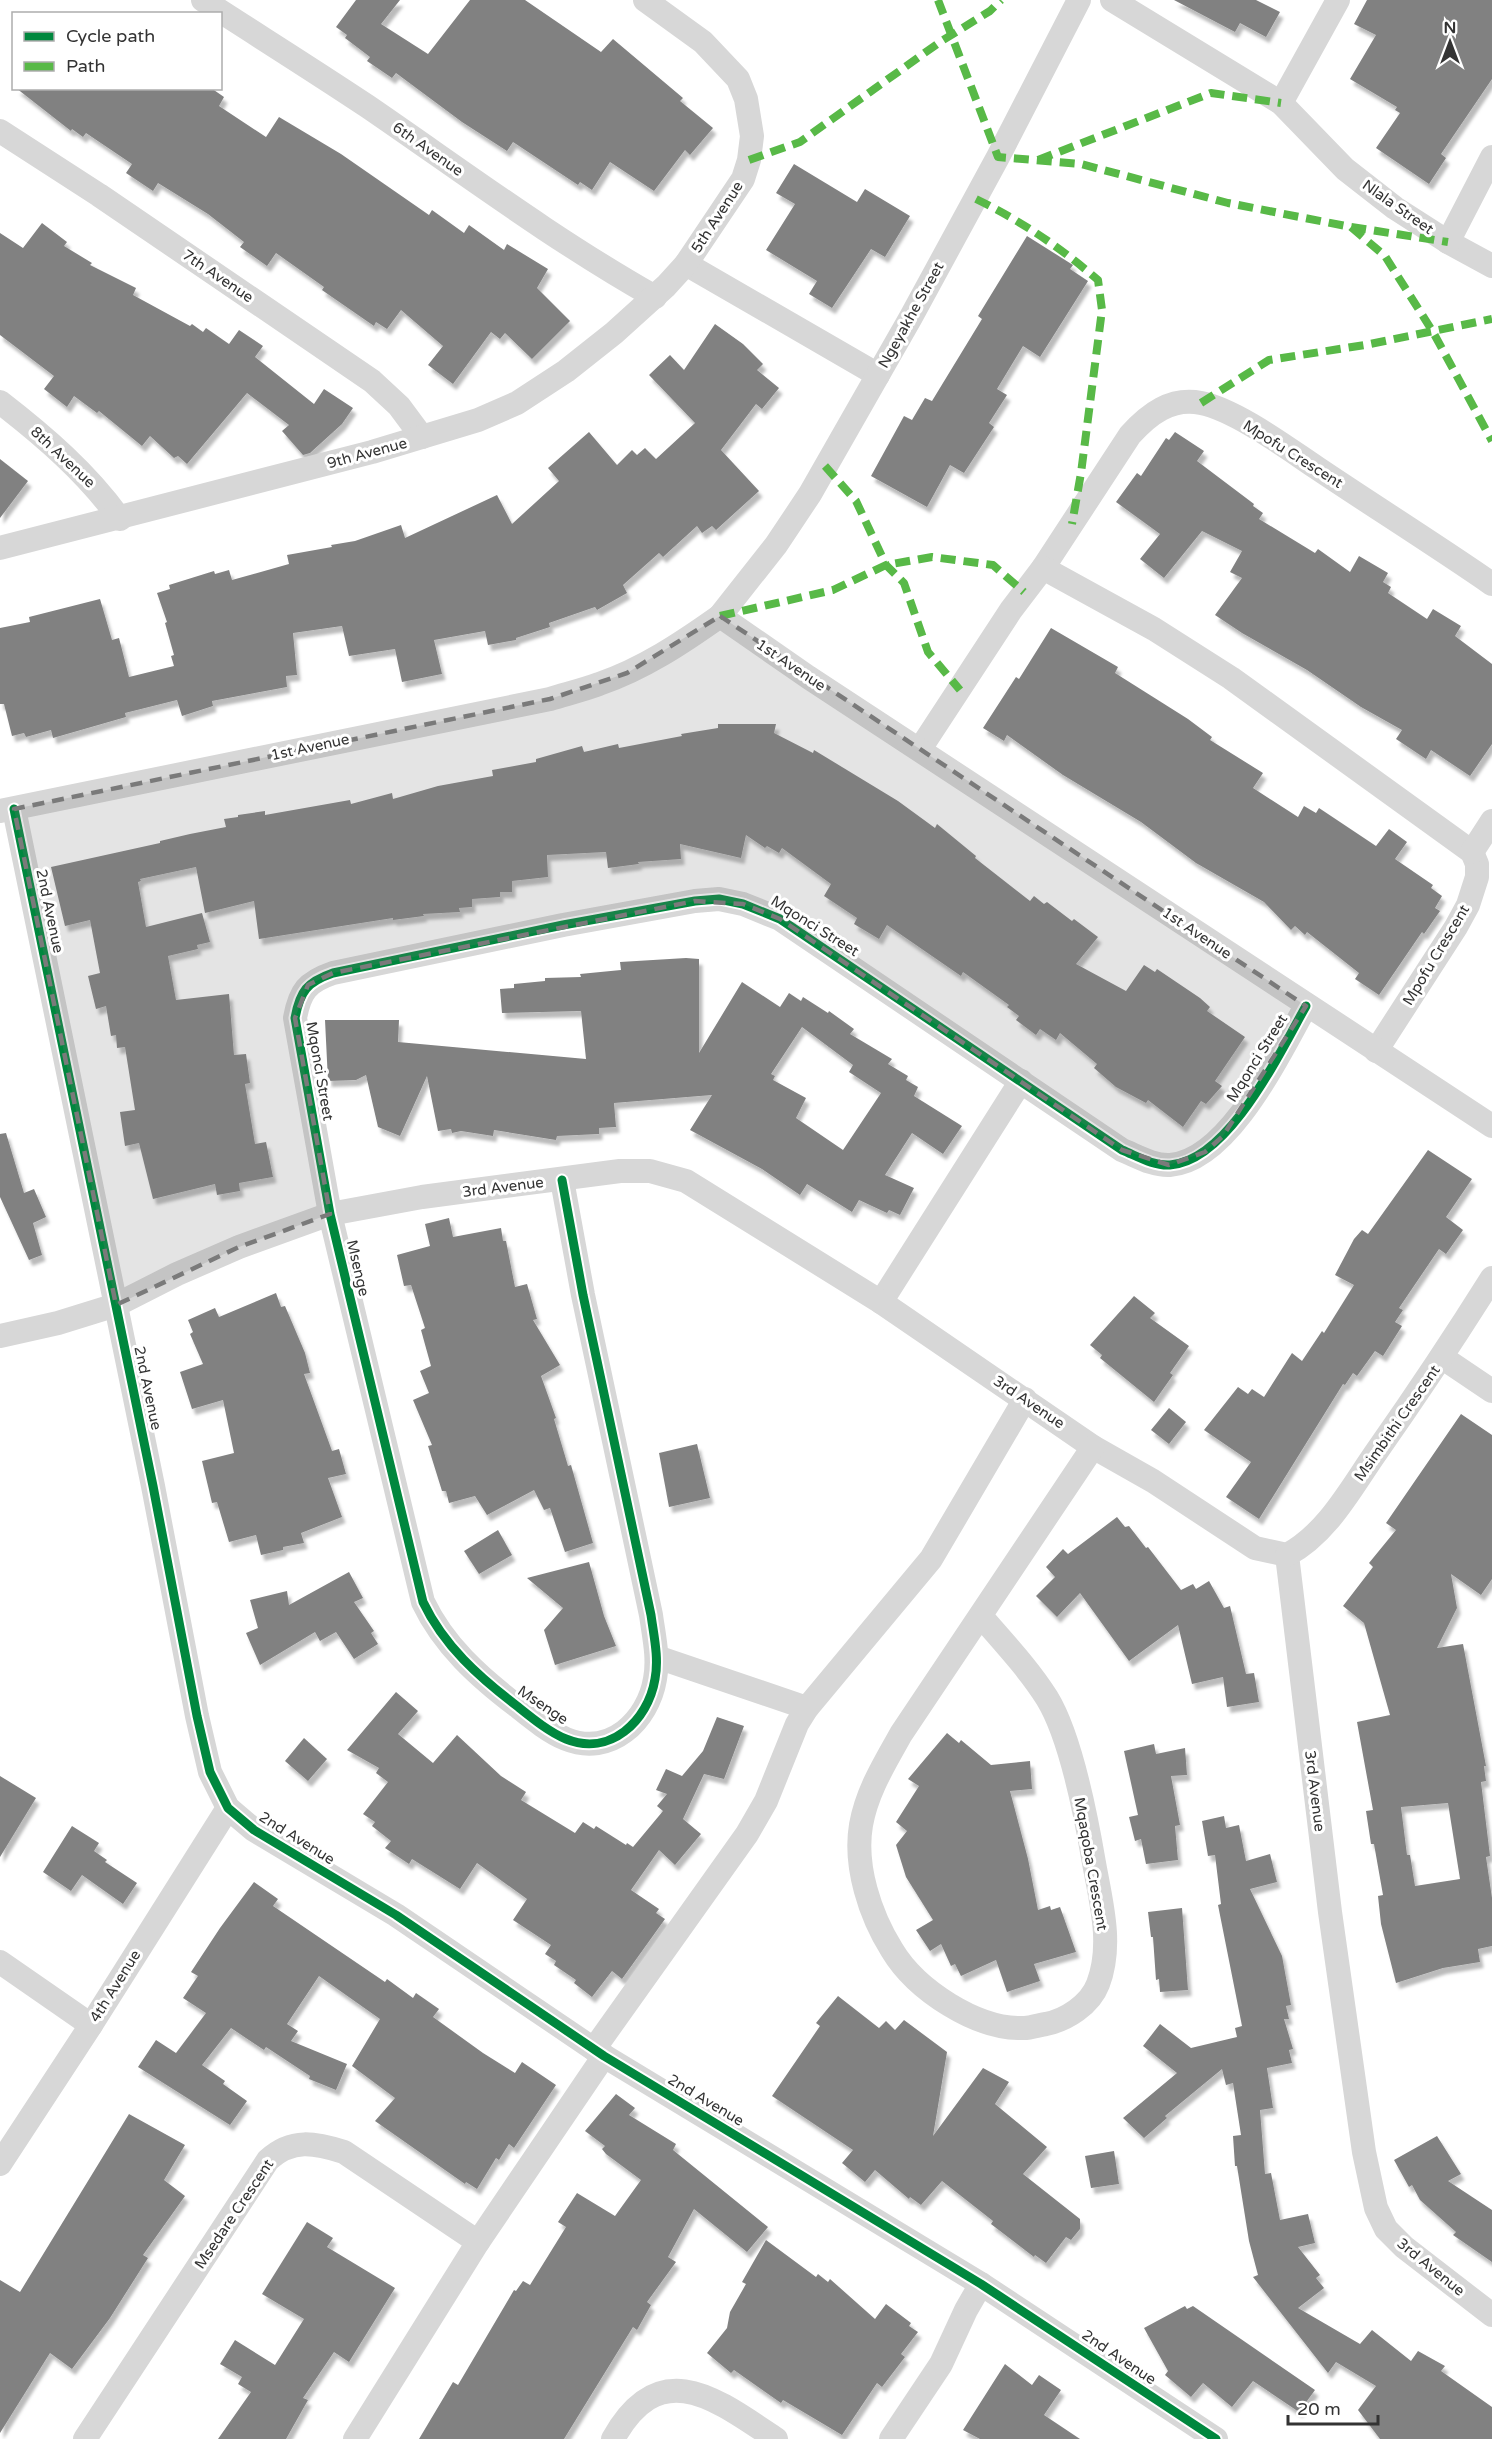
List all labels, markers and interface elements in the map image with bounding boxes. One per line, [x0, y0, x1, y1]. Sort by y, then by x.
legend [12, 12, 222, 90]
north arrow [1420, 12, 1480, 72]
text: N [1444, 18, 1456, 38]
text: Cycle path [66, 25, 155, 47]
text: Path [66, 55, 105, 77]
street label: 6th Avenue [389, 118, 467, 180]
street label: Nlala Street [1359, 176, 1437, 238]
street label: 5th Avenue [687, 178, 747, 256]
street label: 7th Avenue [179, 246, 257, 306]
street label: Ngeyakhe Street [874, 259, 948, 371]
street label: Mpofu Crescent [1240, 416, 1346, 492]
street label: 8th Avenue [27, 422, 99, 492]
street label: 9th Avenue [325, 434, 409, 472]
street label: 1st Avenue [753, 635, 829, 695]
street label: 1st Avenue [269, 730, 351, 764]
street label: 2nd Avenue [32, 867, 68, 955]
street label: Mqonci Street [768, 892, 863, 960]
street label: Mpofu Crescent [1399, 901, 1473, 1009]
street label: 1st Avenue [1159, 903, 1235, 963]
street label: Mqonci Street [1223, 1010, 1291, 1105]
street label: Mqonci Street [302, 1020, 338, 1122]
street label: 3rd Avenue [461, 1173, 545, 1201]
street label: Msenge [343, 1238, 373, 1298]
street label: 2nd Avenue [130, 1344, 166, 1432]
street label: Msimbithi Crescent [1350, 1361, 1444, 1484]
street label: 3rd Avenue [990, 1372, 1068, 1432]
street label: Msenge [514, 1682, 572, 1728]
street label: 3rd Avenue [1301, 1749, 1329, 1833]
street label: Mqaqoba Crescent [1070, 1796, 1112, 1932]
street label: 2nd Avenue [256, 1808, 338, 1868]
street label: 4th Avenue [86, 1947, 144, 2025]
street label: 2nd Avenue [665, 2070, 747, 2130]
street label: Msedare Crescent [191, 2155, 278, 2272]
street label: 3rd Avenue [1393, 2234, 1469, 2300]
street label: 2nd Avenue [1078, 2326, 1160, 2388]
scale bar [1288, 2388, 1378, 2426]
text: 20 m [1297, 2398, 1341, 2420]

